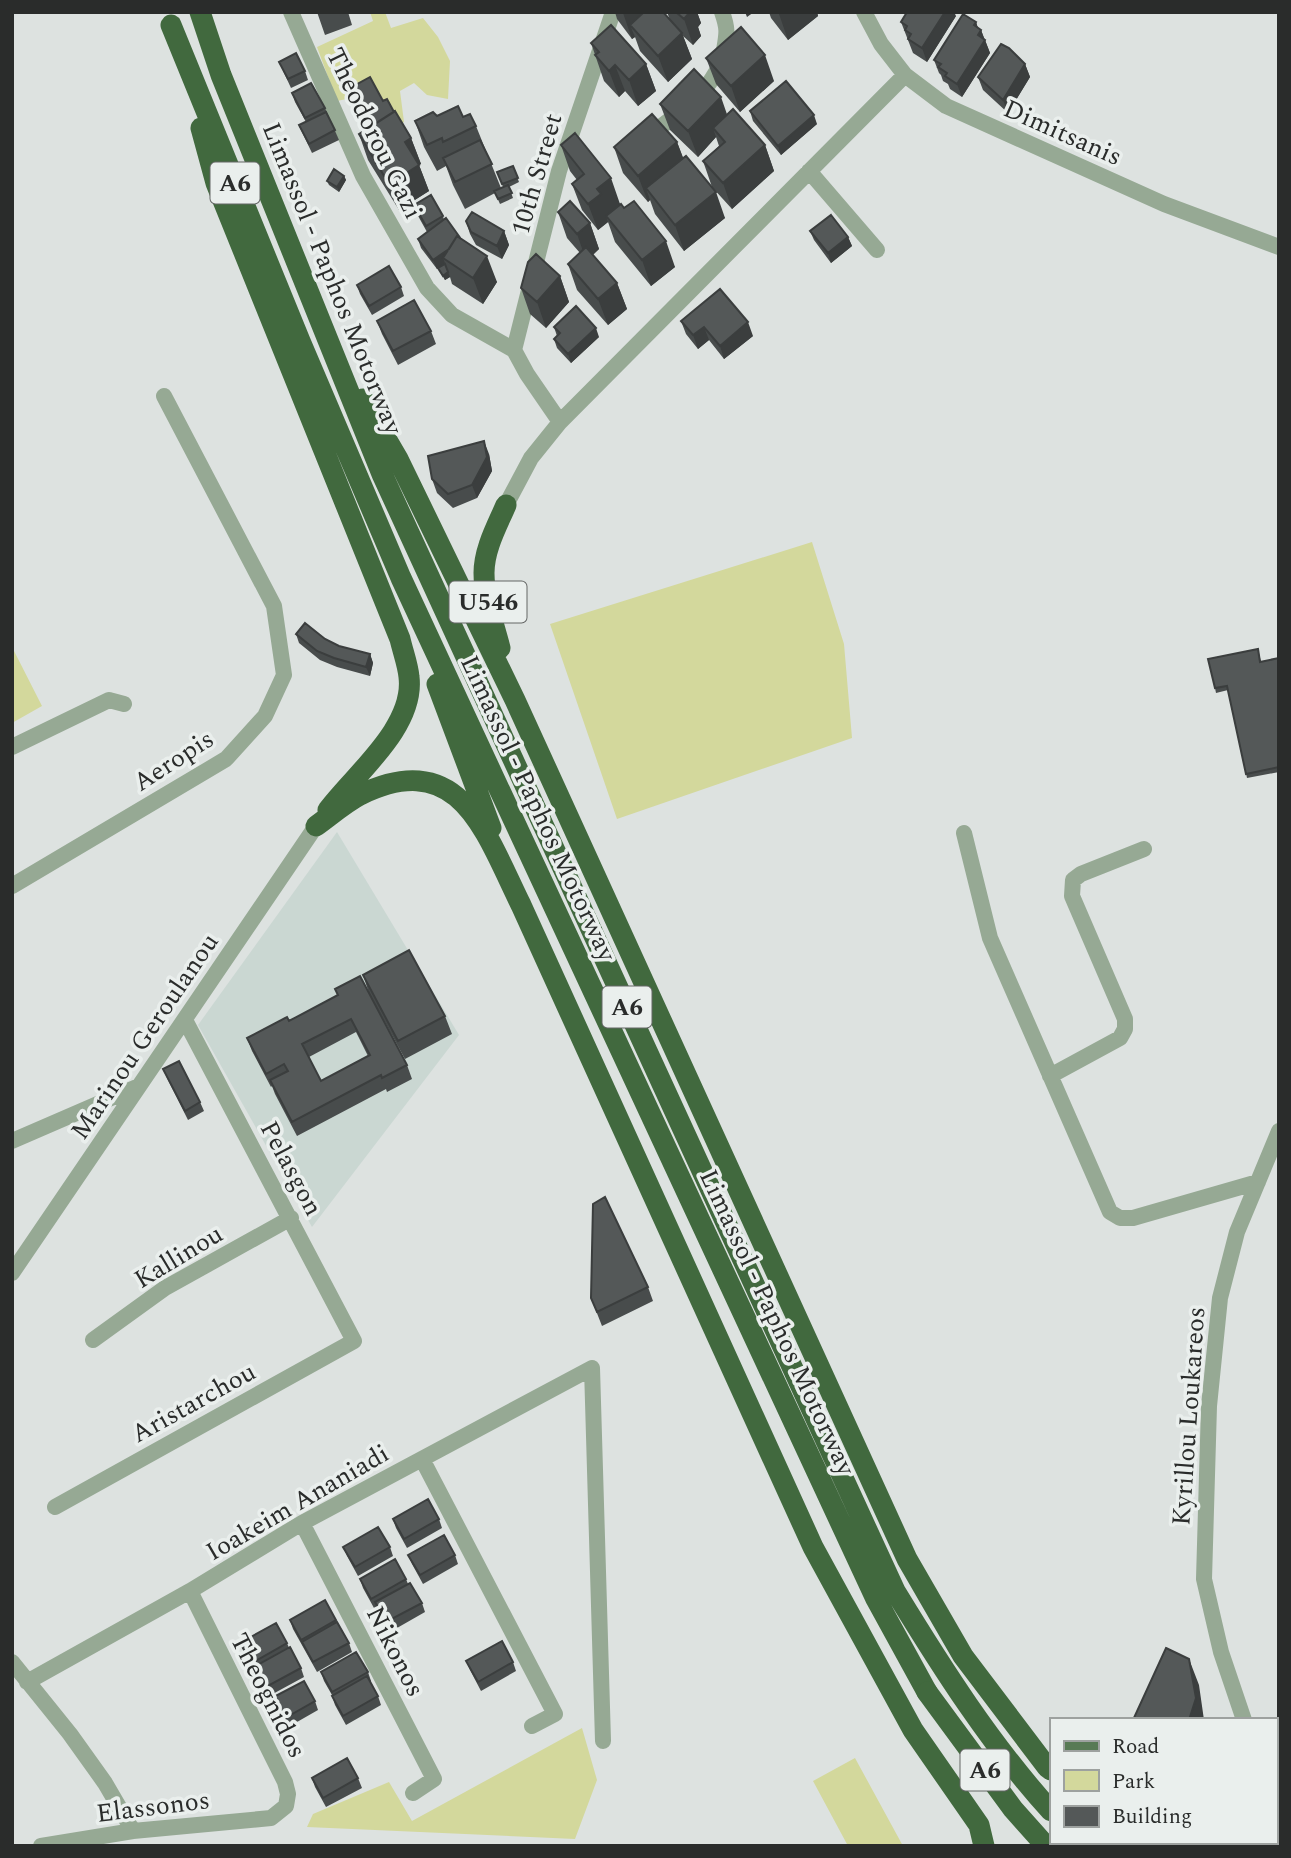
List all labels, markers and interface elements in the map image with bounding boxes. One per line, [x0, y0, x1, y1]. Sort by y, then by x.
street label: Theodorou Gazi [315, 41, 433, 226]
street label: Dimitsanis [997, 89, 1128, 177]
street label: 10th Street [501, 109, 573, 240]
street label: Limassol - Paphos Motorway [251, 116, 414, 442]
road number: A6 [210, 162, 260, 204]
road number: U546 [449, 582, 526, 622]
street label: Limassol - Paphos Motorway [449, 649, 627, 969]
street label: Aeropis [125, 720, 222, 802]
street label: Marinou Geroulanou [61, 925, 229, 1148]
road number: A6 [602, 987, 652, 1028]
street label: Pelasgon [249, 1114, 333, 1223]
street label: Limassol - Paphos Motorway [688, 1163, 866, 1483]
street label: Kallinou [126, 1214, 231, 1299]
street label: Kyrillou Loukareos [1161, 1305, 1217, 1527]
street label: Aristarchou [124, 1352, 263, 1454]
street label: Ioakeim Ananiadi [198, 1434, 397, 1572]
street label: Nikonos [355, 1599, 435, 1704]
street label: Theognidos [219, 1626, 317, 1765]
legend [1050, 1718, 1277, 1844]
text: Road [1112, 1731, 1159, 1763]
road number: A6 [960, 1750, 1010, 1790]
text: Park [1112, 1766, 1156, 1798]
street label: Elassonos [94, 1780, 212, 1834]
text: Building [1112, 1801, 1192, 1833]

